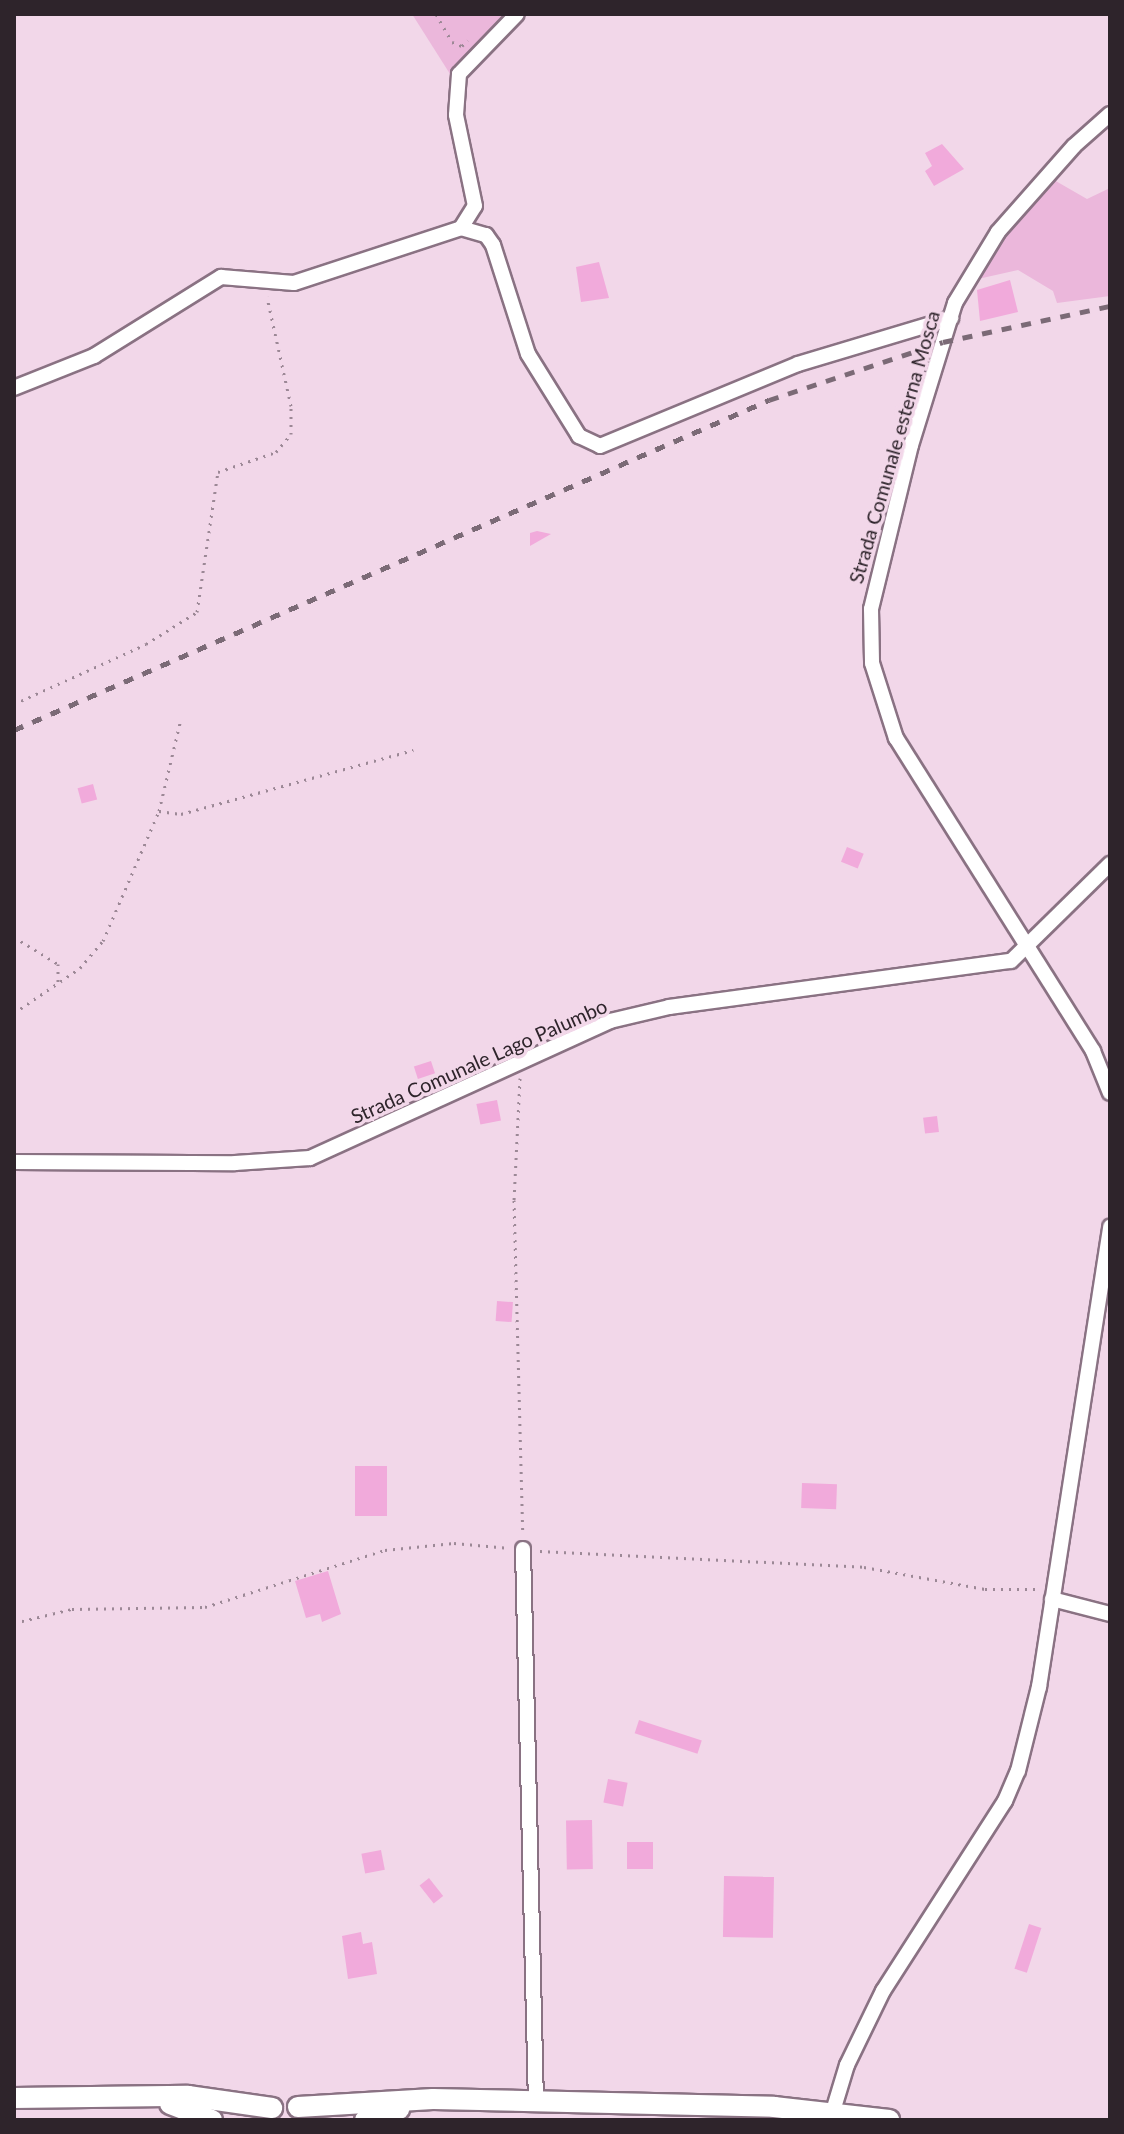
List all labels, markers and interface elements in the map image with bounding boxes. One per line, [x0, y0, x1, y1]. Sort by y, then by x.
street label: Strada Comunale esterna Mosca [844, 308, 944, 586]
street label: Strada Comunale Lago Palumbo [347, 994, 611, 1128]

